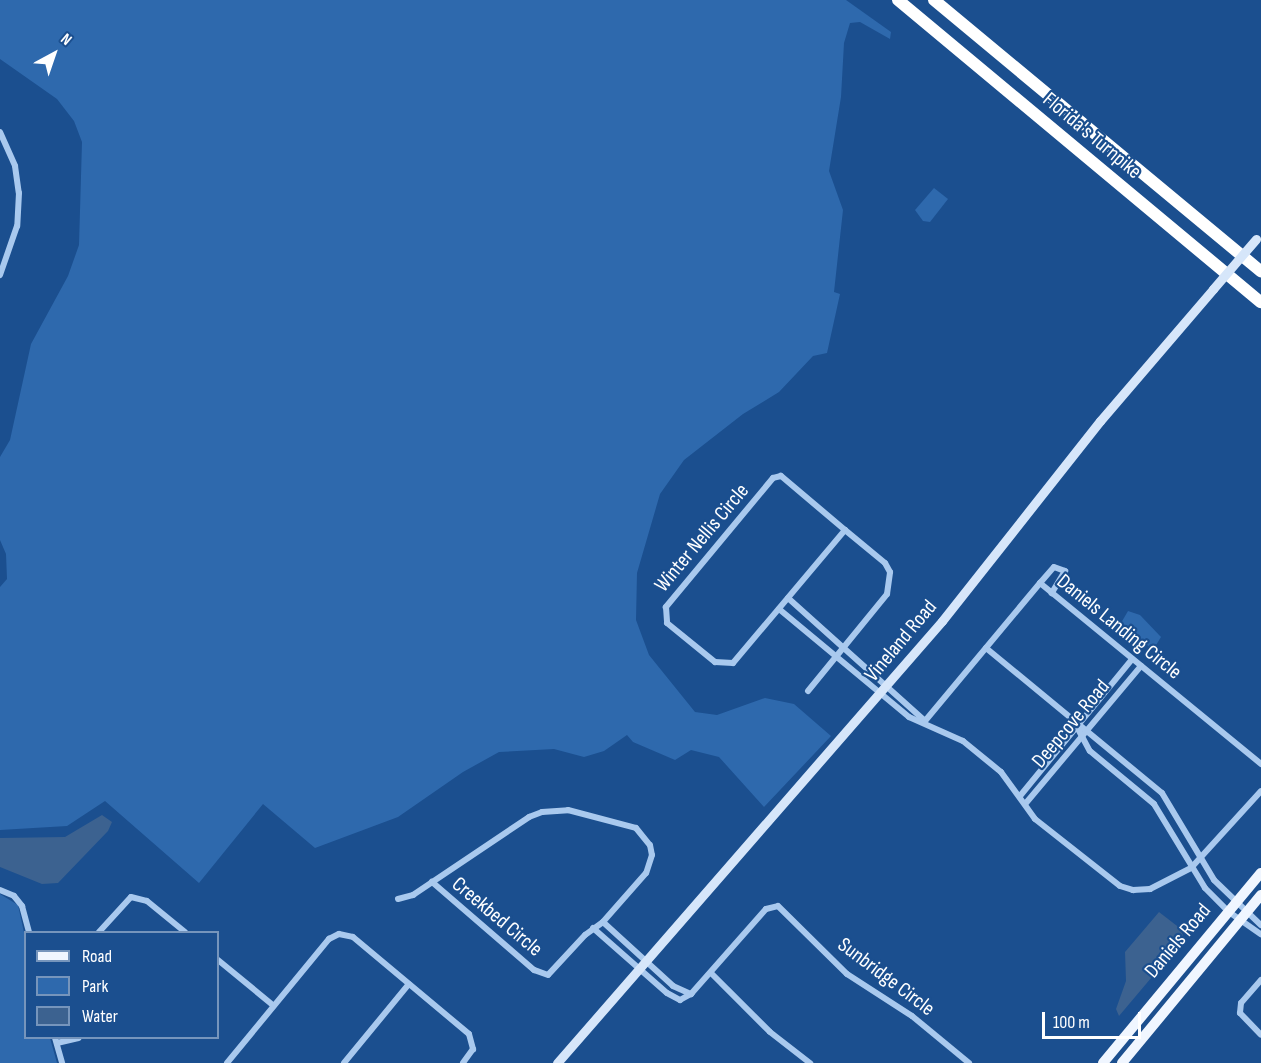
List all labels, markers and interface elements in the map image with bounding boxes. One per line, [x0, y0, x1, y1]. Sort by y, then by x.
north arrow [24, 24, 84, 84]
text: N [57, 30, 75, 50]
street label: Florida's Turnpike [1038, 87, 1146, 185]
street label: Winter Nellis Circle [649, 479, 755, 597]
street label: Daniels Landing Circle [1052, 569, 1186, 685]
street label: Vineland Road [860, 595, 942, 687]
street label: Deepcove Road [1027, 675, 1115, 773]
street label: Creekbed Circle [447, 872, 547, 962]
street label: Daniels Road [1140, 899, 1216, 983]
legend [24, 931, 219, 1039]
street label: Sunbridge Circle [833, 932, 939, 1022]
text: Road [82, 946, 112, 967]
text: Park [82, 976, 108, 997]
scale bar [1045, 1000, 1144, 1038]
text: Water [82, 1006, 118, 1027]
text: 100 m [1053, 1012, 1090, 1033]

